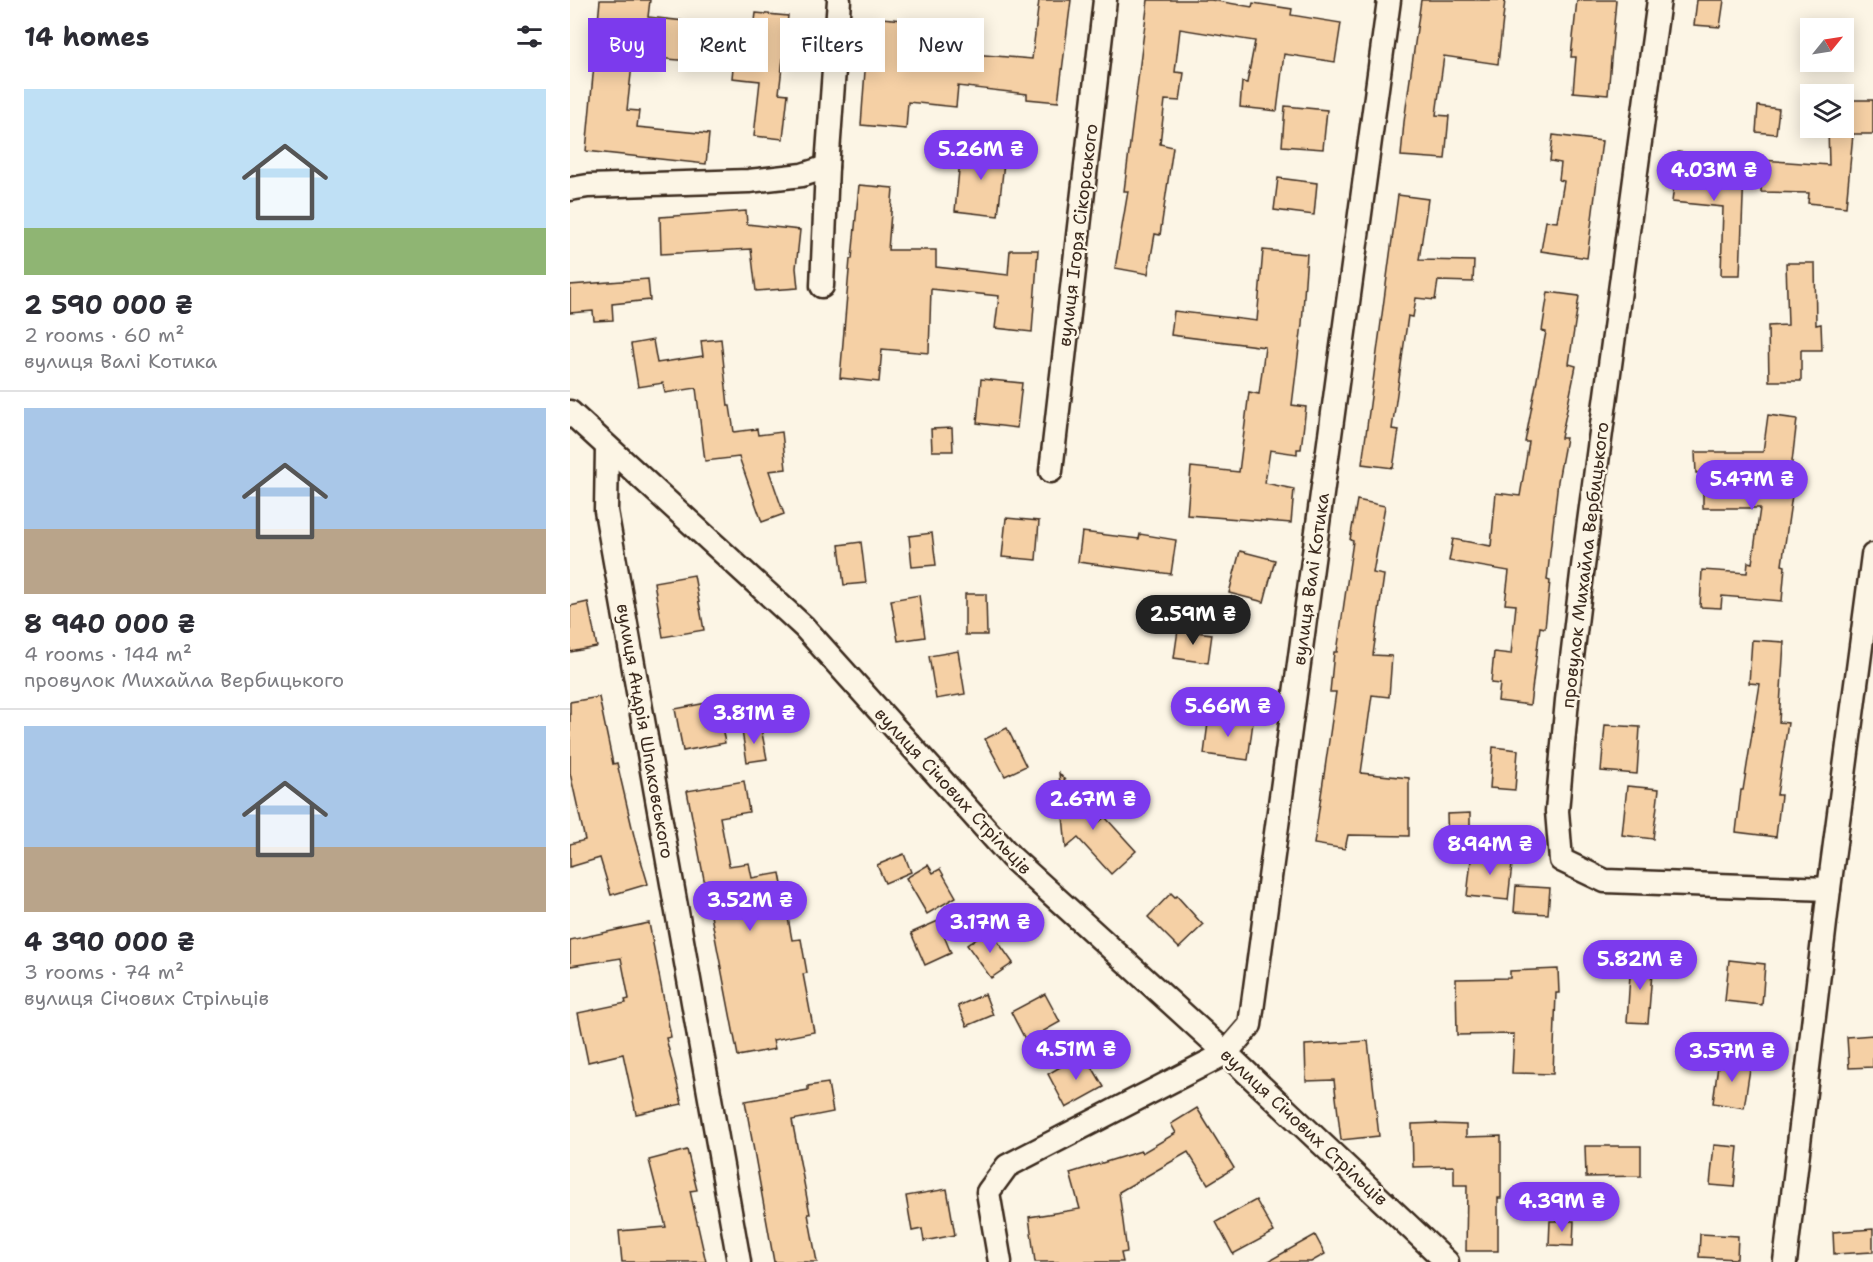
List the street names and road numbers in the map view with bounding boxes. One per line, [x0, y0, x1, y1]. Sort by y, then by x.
street label: вулиця Ігоря Сікорського [1052, 122, 1104, 348]
street label: провулок Михайла Вербицького [1556, 421, 1614, 709]
street label: вулиця Валі Котика [1287, 491, 1335, 667]
street label: вулиця Андрія Шпаковського [611, 602, 679, 860]
street label: вулиця Січових Стрільців [869, 702, 1037, 880]
street label: вулиця Січових Стрільців [1215, 1043, 1393, 1211]

